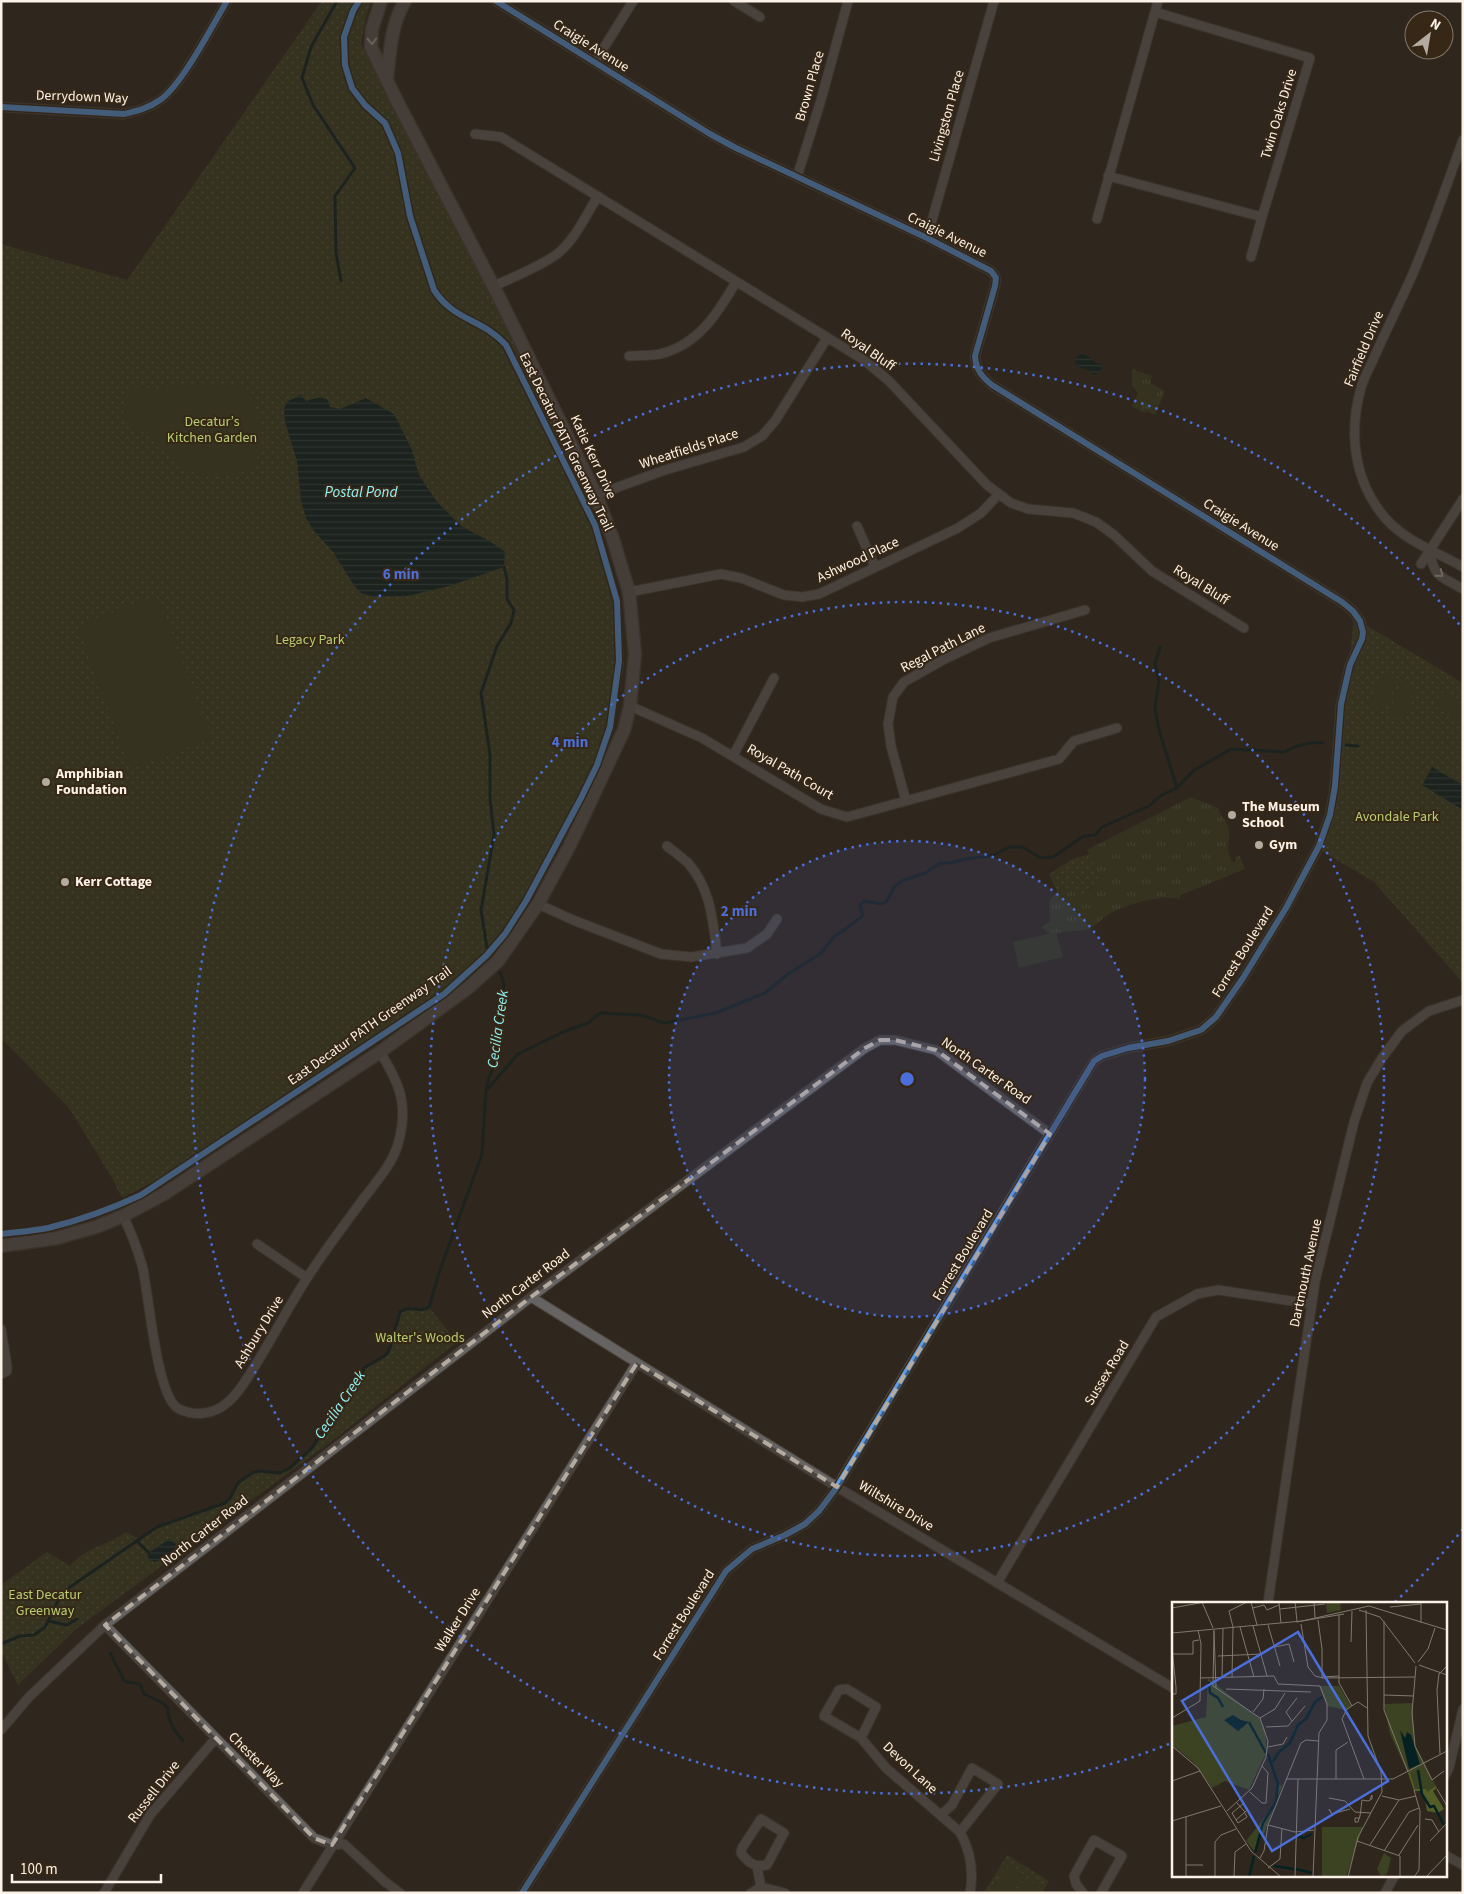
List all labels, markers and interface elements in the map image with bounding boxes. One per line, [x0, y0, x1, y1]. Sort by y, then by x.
north arrow [1404, 10, 1454, 60]
text: N [1426, 14, 1444, 36]
street label: Craigie Avenue [549, 15, 633, 77]
one-way arrow [367, 37, 378, 45]
street label: Brown Place [790, 48, 830, 124]
street label: Twin Oaks Drive [1256, 66, 1302, 162]
street label: Livingston Place [924, 68, 970, 164]
street label: Derrydown Way [36, 85, 129, 109]
street label: Craigie Avenue [904, 207, 990, 263]
street label: Fairfield Drive [1339, 308, 1389, 390]
street label: Royal Bluff [837, 324, 900, 377]
street label: East Decatur PATH Greenway Trail [514, 349, 618, 535]
park label: Decatur’s Kitchen Garden [167, 412, 257, 448]
street label: Katie Kerr Drive [565, 412, 621, 502]
street label: Wheatfields Place [637, 424, 741, 474]
water label: Postal Pond [325, 482, 398, 503]
street label: Craigie Avenue [1199, 494, 1283, 556]
street label: Ashwood Place [814, 532, 902, 588]
street label: Royal Bluff [1169, 560, 1234, 611]
text: 6 min [383, 564, 419, 585]
one-way arrow [1434, 568, 1443, 577]
street label: Regal Path Lane [897, 618, 989, 678]
park label: Legacy Park [275, 630, 345, 650]
text: 4 min [552, 732, 588, 753]
street label: Royal Path Court [743, 739, 837, 805]
place label: Amphibian Foundation [55, 764, 127, 800]
marker: Amphibian Foundation [40, 776, 52, 788]
place label: The Museum School [1242, 797, 1320, 833]
park label: Avondale Park [1355, 807, 1439, 827]
marker: The Museum School [1226, 809, 1238, 821]
place label: Gym [1269, 835, 1297, 855]
marker: Gym [1253, 839, 1265, 851]
place label: Kerr Cottage [75, 872, 152, 892]
marker: Kerr Cottage [59, 876, 71, 888]
text: 2 min [721, 901, 757, 922]
street label: Forrest Boulevard [1207, 903, 1279, 1001]
street label: East Decatur PATH Greenway Trail [284, 961, 457, 1091]
water label: Cecilia Creek [482, 988, 514, 1069]
street label: North Carter Road [937, 1032, 1035, 1110]
centre of rings [898, 1070, 916, 1088]
street label: Forrest Boulevard [928, 1205, 998, 1305]
street label: Dartmouth Avenue [1285, 1217, 1327, 1329]
street label: North Carter Road [478, 1244, 574, 1324]
street label: Ashbury Drive [229, 1292, 289, 1372]
park label: Walter's Woods [375, 1328, 465, 1348]
street label: Sussex Road [1080, 1337, 1134, 1409]
water label: Cecilia Creek [309, 1366, 371, 1443]
street label: Wiltshire Drive [855, 1476, 937, 1536]
street label: North Carter Road [157, 1491, 253, 1571]
street label: Forrest Boulevard [648, 1566, 720, 1664]
street label: Walker Drive [430, 1584, 486, 1656]
park label: East Decatur Greenway [8, 1585, 82, 1621]
inset map [1172, 1602, 1446, 1876]
street label: Chester Way [224, 1728, 289, 1793]
street label: Devon Lane [878, 1737, 942, 1799]
street label: Russell Drive [123, 1756, 185, 1828]
scale bar [12, 1852, 161, 1884]
text: 100 m [20, 1859, 58, 1880]

